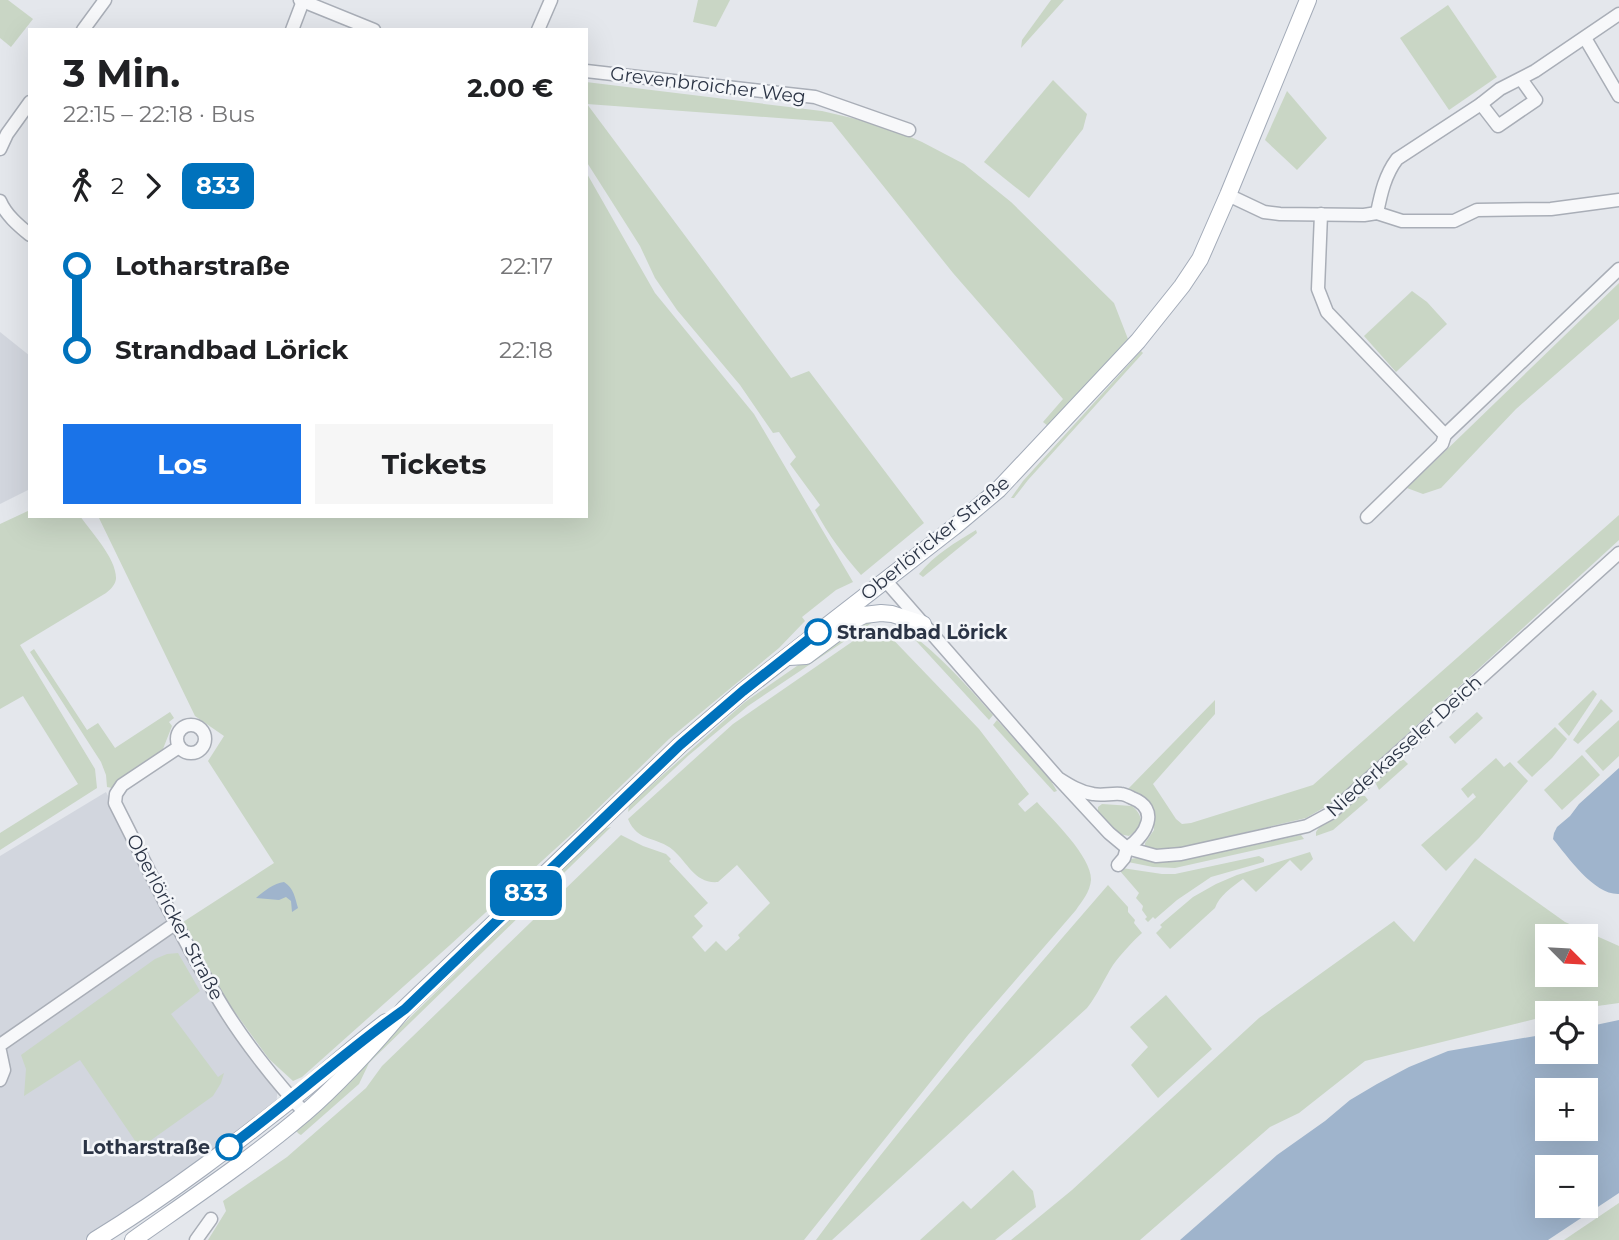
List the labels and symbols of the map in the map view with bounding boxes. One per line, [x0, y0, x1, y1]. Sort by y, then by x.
street label: Grevenbroicher Weg [609, 62, 807, 108]
street label: Oberlöricker Straße [856, 471, 1014, 605]
marker: Strandbad Lörick [805, 619, 831, 645]
place label: Strandbad Lörick [837, 621, 1008, 644]
street label: Niederkasseler Deich [1322, 670, 1486, 822]
street label: Oberlöricker Straße [122, 830, 228, 1004]
line badge: 833 [486, 870, 566, 916]
north arrow [1535, 924, 1598, 987]
marker: Lotharstraße [216, 1134, 242, 1160]
place label: Lotharstraße [82, 1136, 210, 1159]

